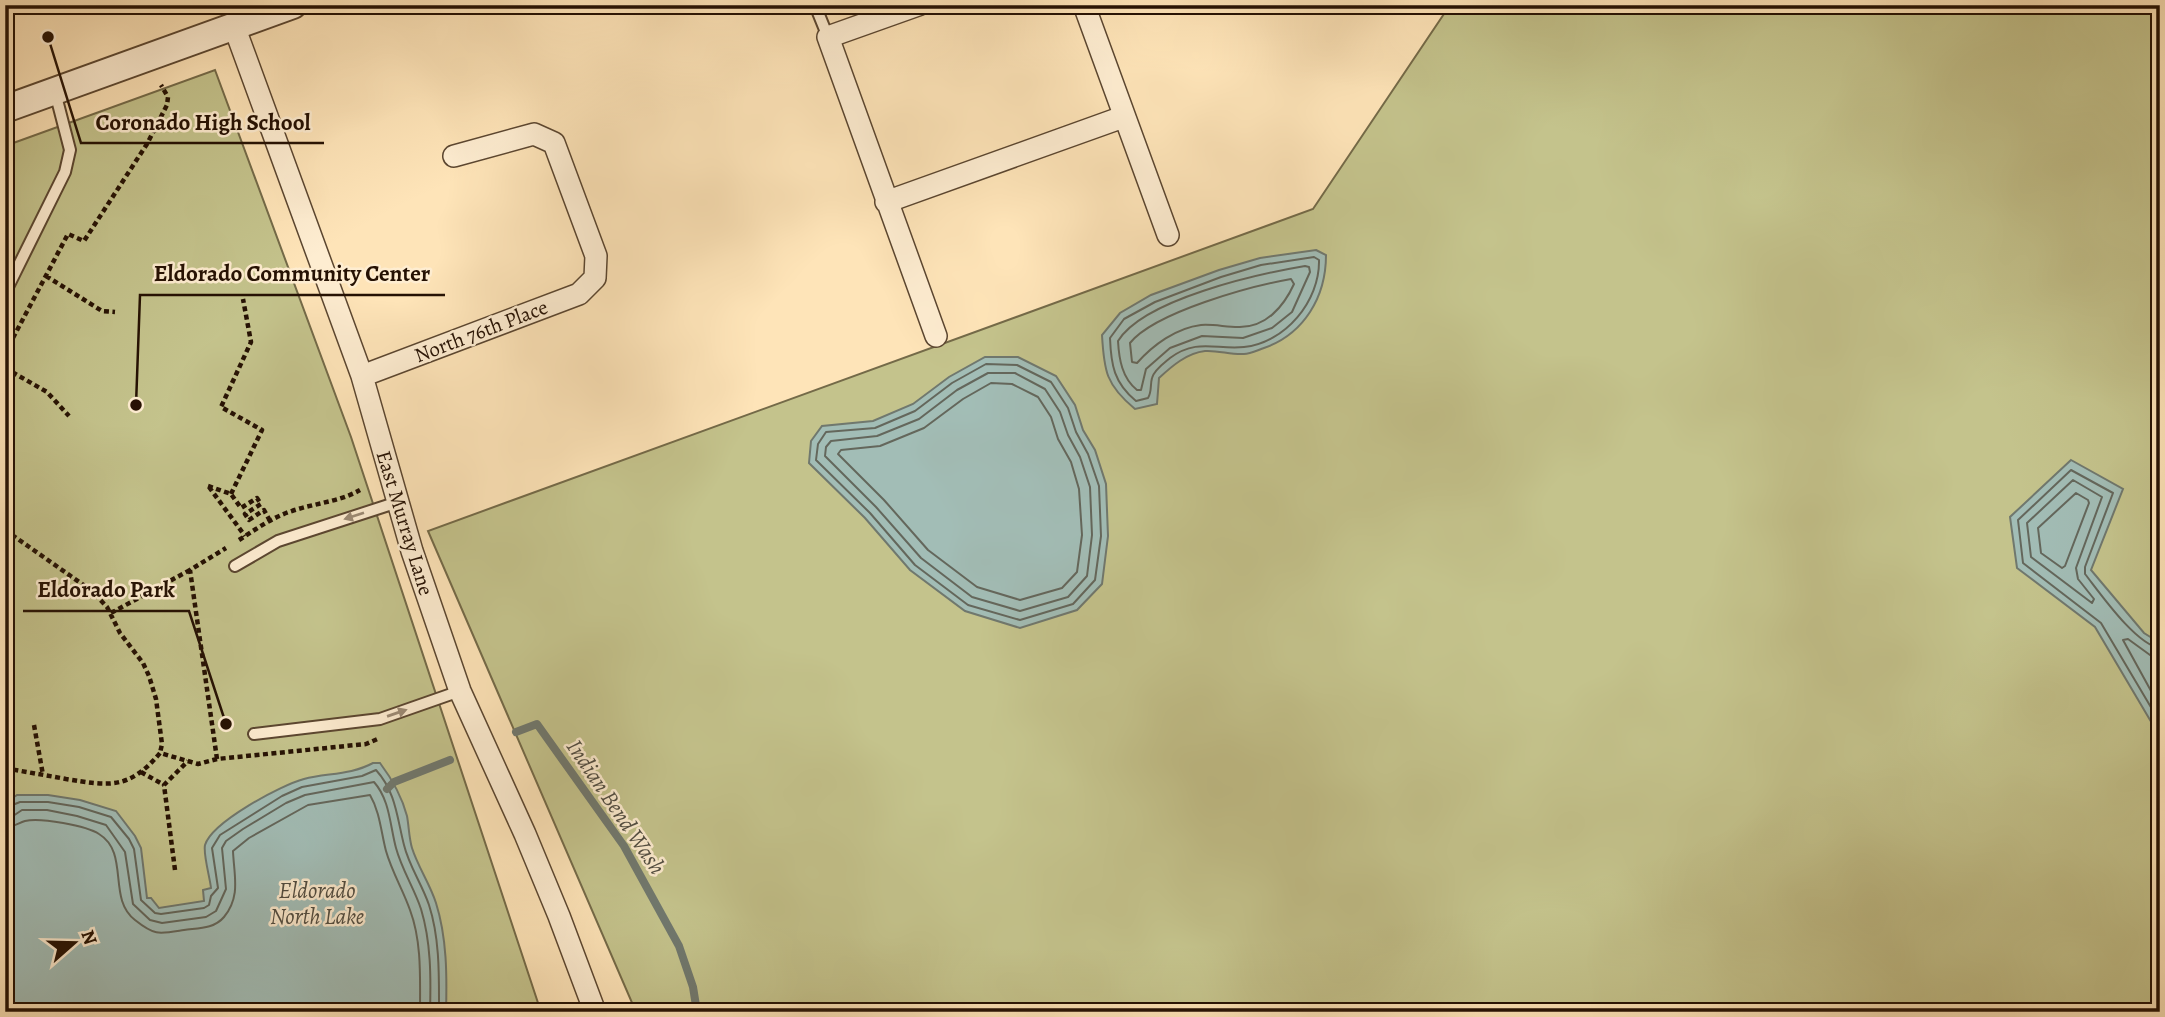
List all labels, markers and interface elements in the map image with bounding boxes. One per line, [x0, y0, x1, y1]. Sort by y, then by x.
callout: Coronado High School [81, 99, 324, 143]
text: Coronado High School [95, 107, 311, 138]
callout: Eldorado Community Center [140, 251, 445, 295]
text: Eldorado Community Center [154, 258, 431, 289]
street label: North 76th Place [410, 293, 552, 369]
street label: East Murray Lane [370, 447, 440, 599]
one-way arrow [343, 512, 364, 522]
callout: Eldorado Park [23, 567, 189, 611]
text: Eldorado Park [37, 574, 175, 605]
one-way arrow [387, 707, 408, 718]
water label: Indian Bend Wash [559, 733, 673, 881]
water label: Eldorado North Lake [270, 875, 364, 932]
north arrow [38, 908, 108, 978]
text: N [74, 927, 104, 949]

